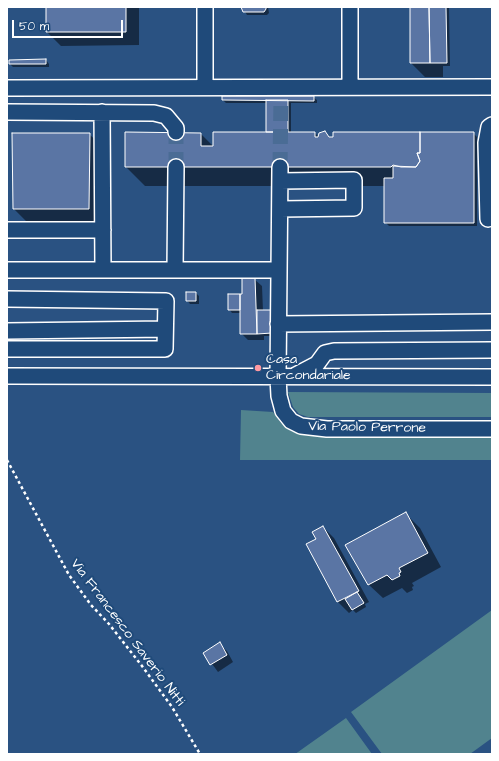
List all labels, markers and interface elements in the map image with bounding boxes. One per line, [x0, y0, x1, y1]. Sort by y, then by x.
scale bar [14, 12, 125, 38]
text: 50 m [19, 18, 49, 35]
place label: Casa Circondariale [266, 352, 351, 384]
marker: Casa Circondariale [253, 363, 263, 373]
street label: Via Paolo Perrone [308, 419, 426, 437]
street label: Via Francesco Saverio Nitti [66, 556, 188, 710]

